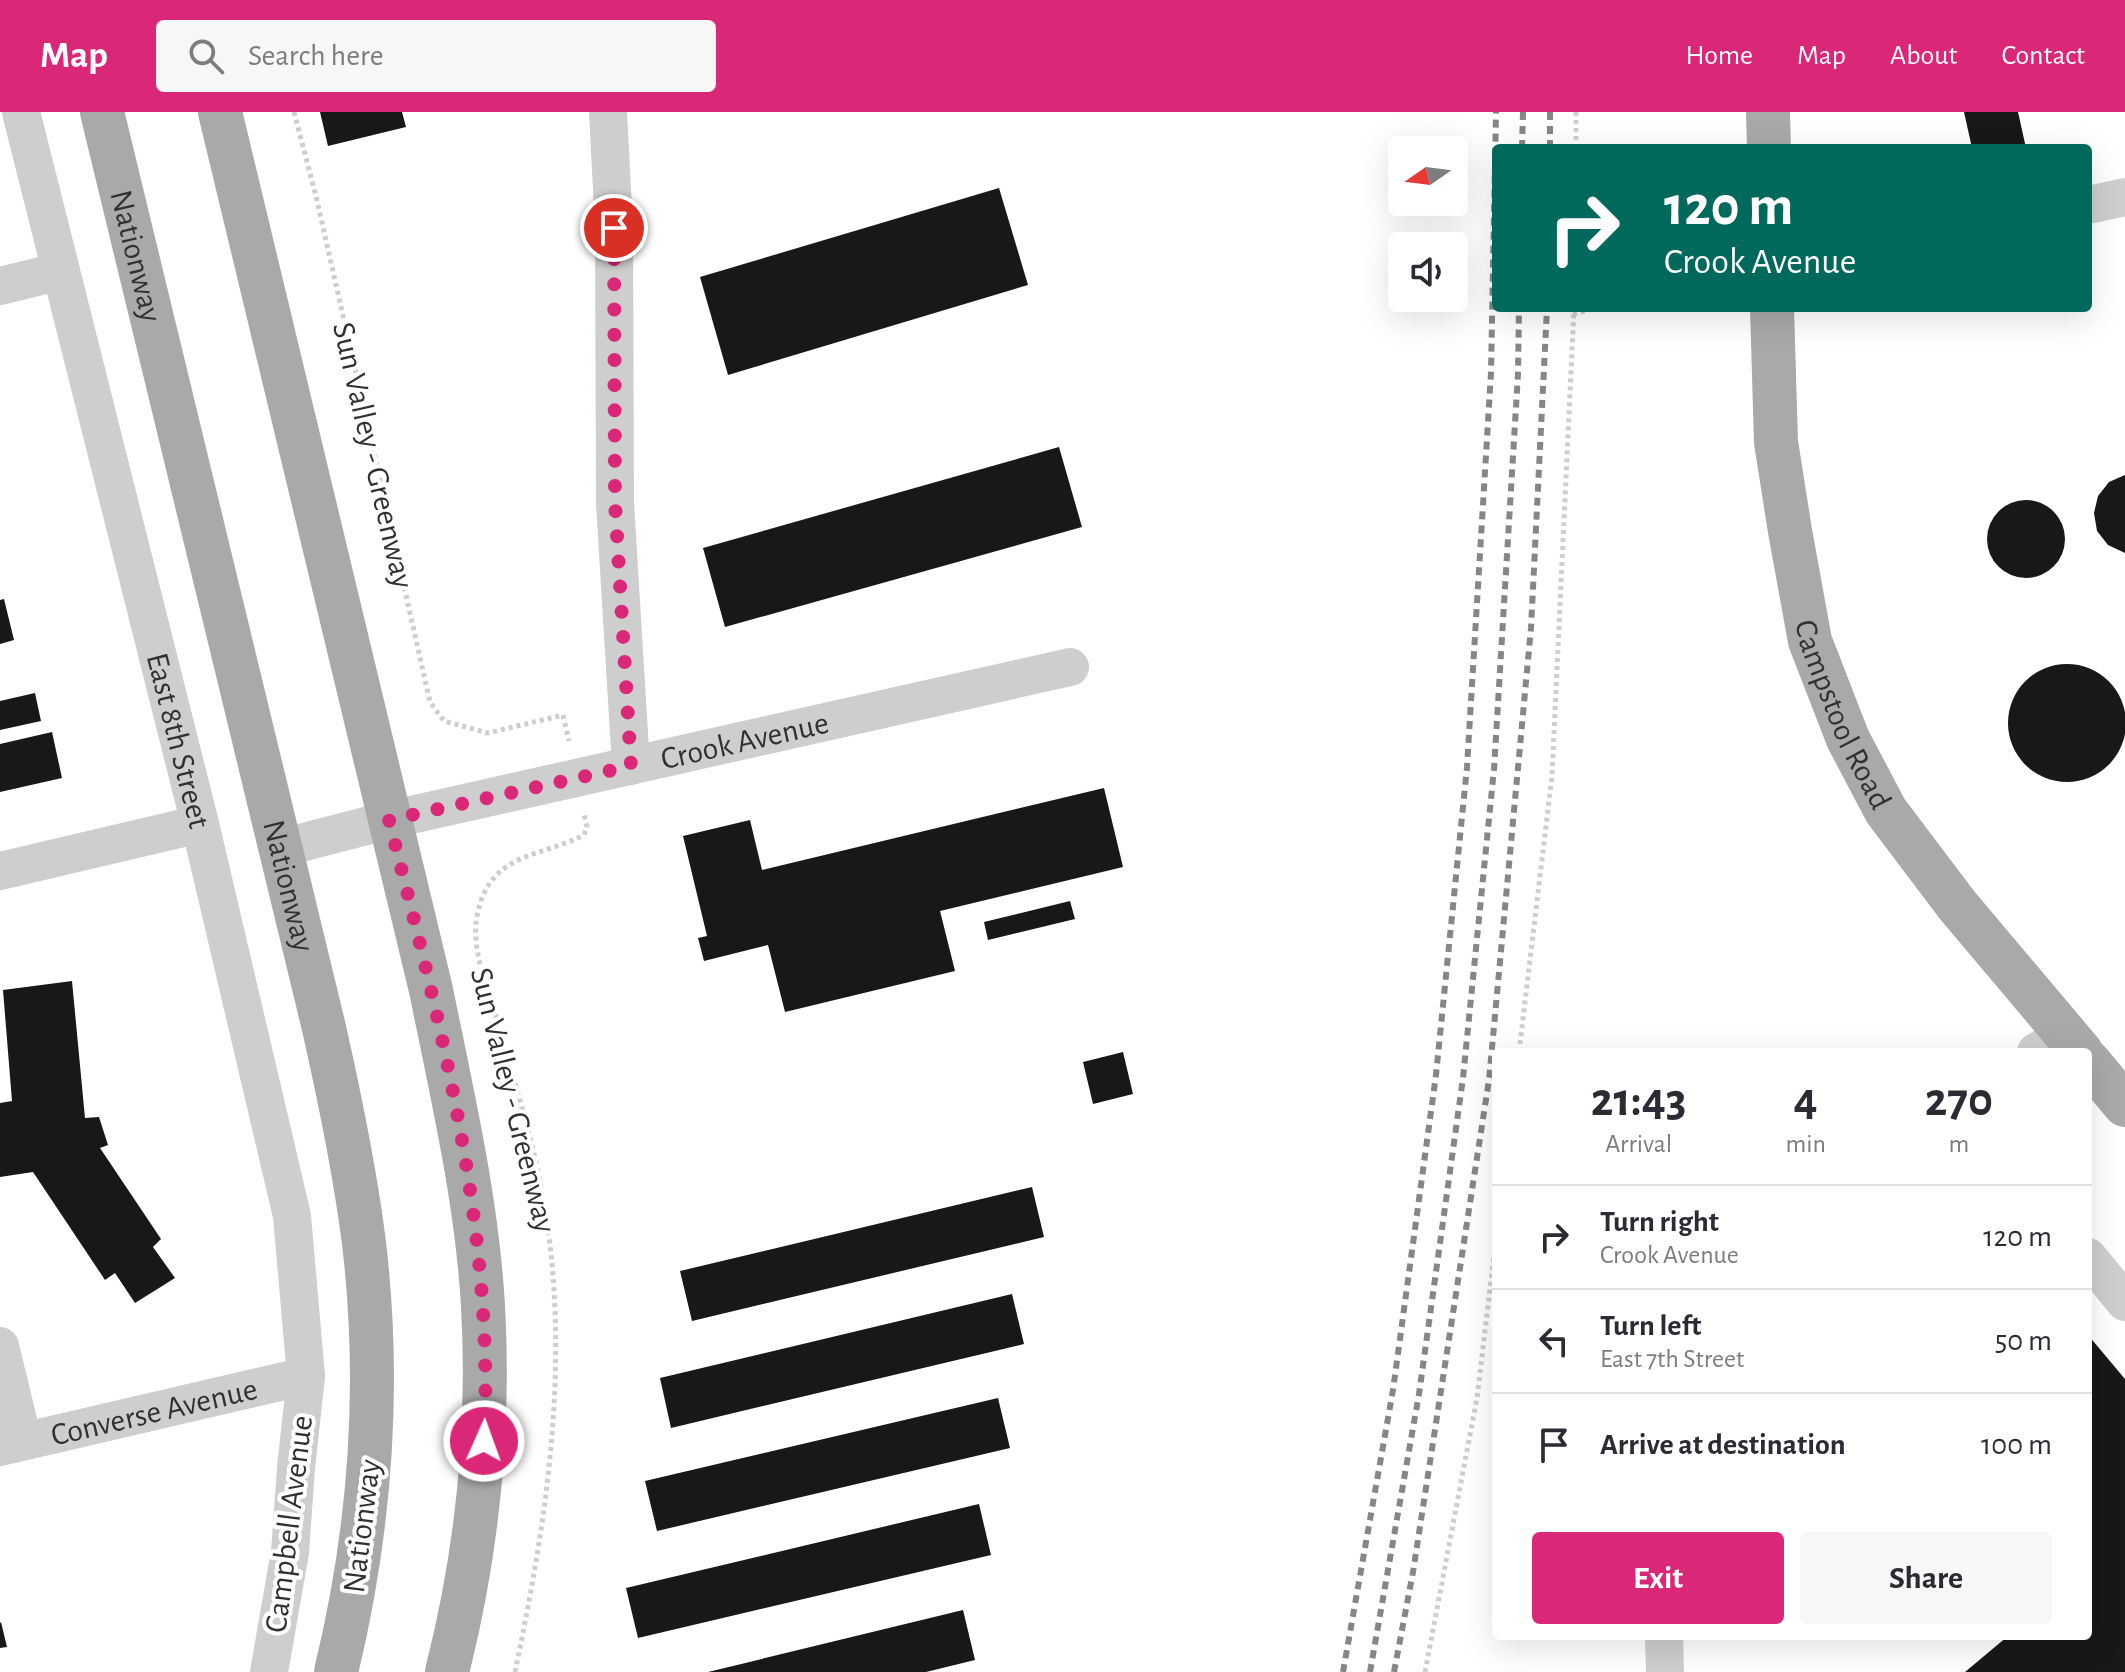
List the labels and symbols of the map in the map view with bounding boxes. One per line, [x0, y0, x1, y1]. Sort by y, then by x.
north arrow [1388, 136, 1468, 216]
street label: Nationway [105, 187, 167, 325]
pin [580, 194, 648, 262]
street label: Sun Valley - Greenway [327, 319, 419, 592]
street label: Campstool Road [1789, 617, 1897, 814]
street label: East 8th Street [141, 650, 215, 832]
street label: Crook Avenue [658, 707, 832, 775]
street label: Nationway [257, 817, 320, 955]
street label: Sun Valley - Greenway [465, 964, 562, 1236]
street label: Converse Avenue [48, 1373, 260, 1452]
position arrow [442, 1399, 526, 1483]
street label: Campbell Avenue [260, 1414, 318, 1635]
street label: Nationway [338, 1457, 386, 1595]

